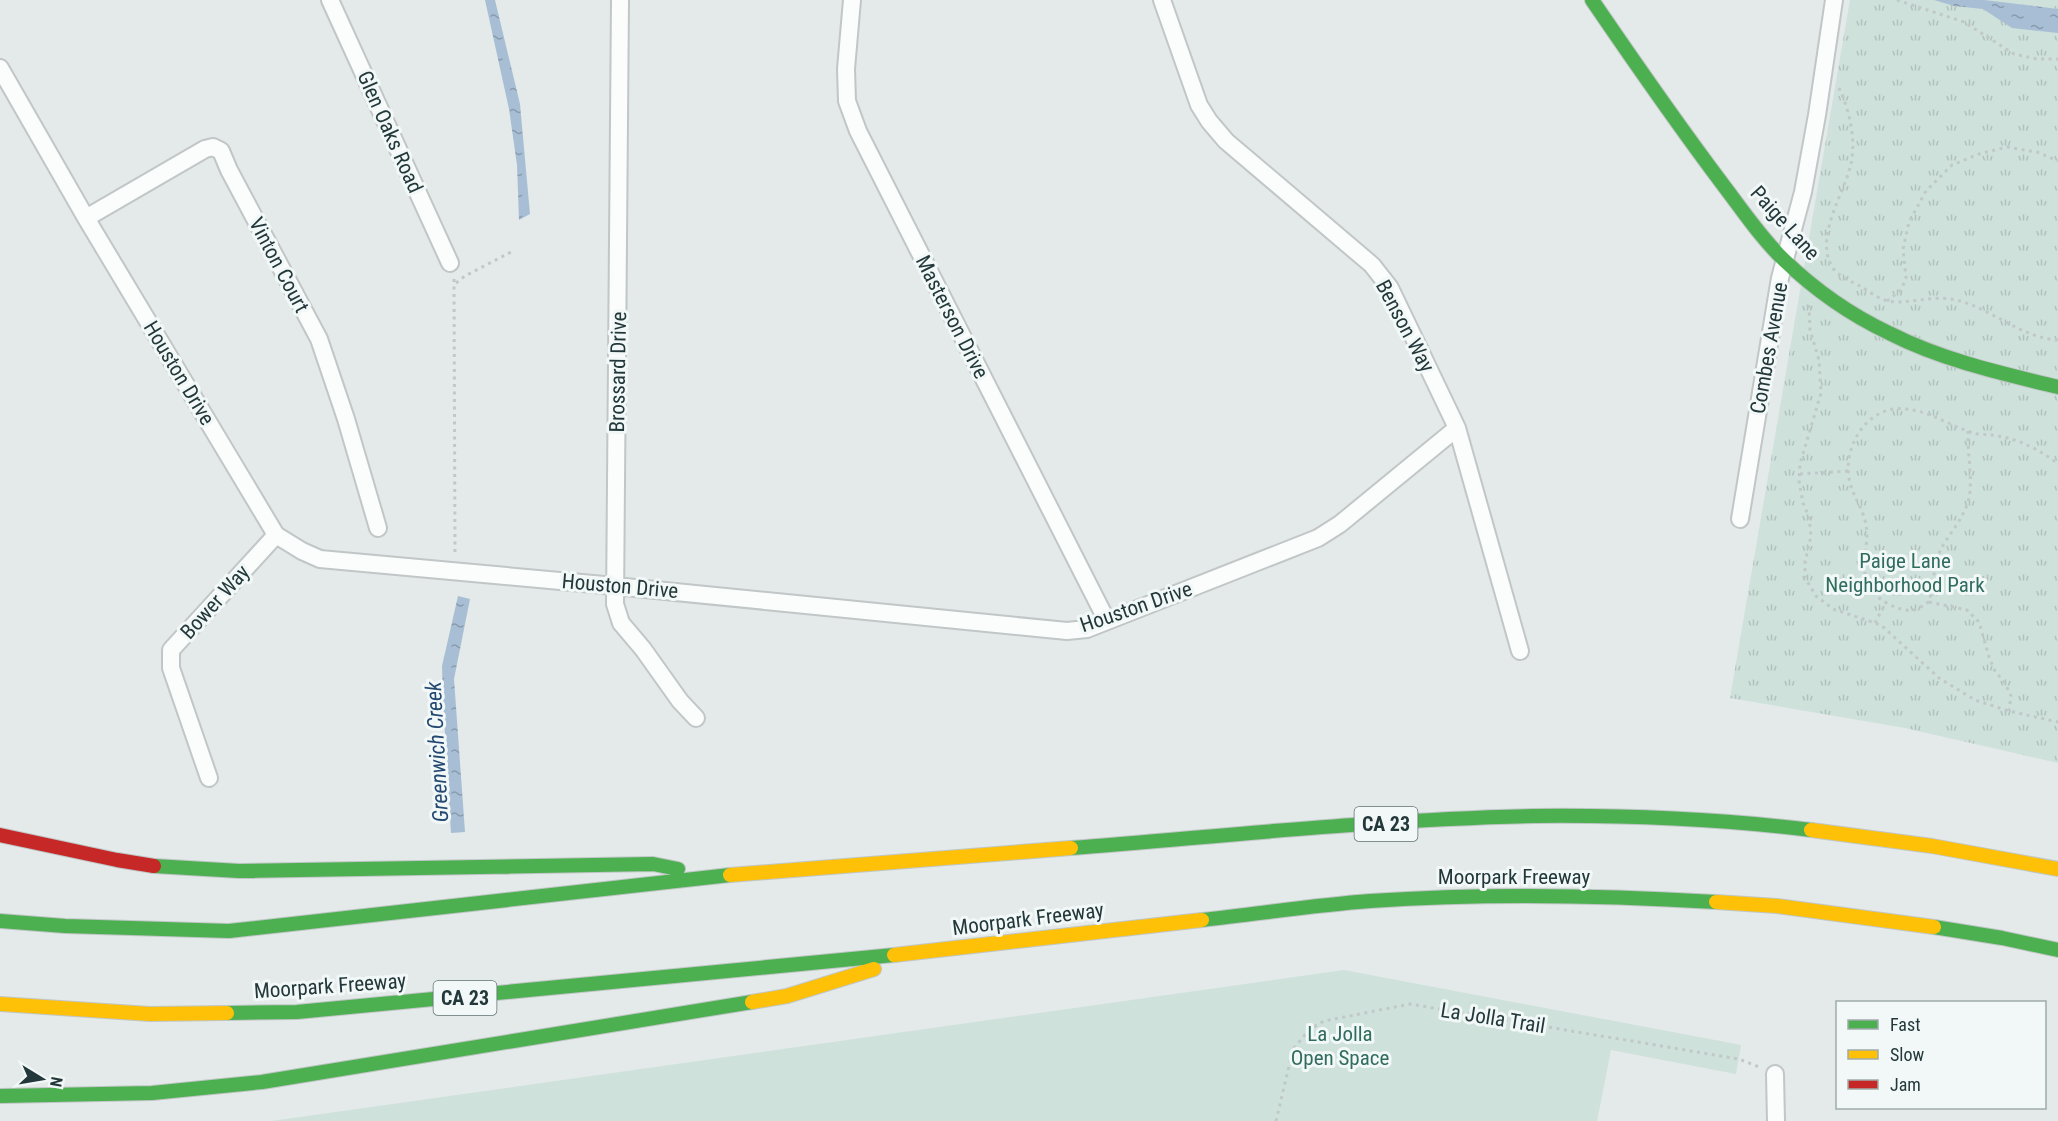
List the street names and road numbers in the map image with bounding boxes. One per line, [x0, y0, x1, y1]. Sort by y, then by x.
street label: Glen Oaks Road [352, 67, 428, 197]
street label: Paige Lane [1745, 181, 1825, 265]
street label: Vinton Court [244, 213, 314, 317]
street label: Masterson Drive [911, 251, 993, 383]
street label: Benson Way [1371, 276, 1439, 376]
street label: Combes Avenue [1746, 280, 1792, 416]
street label: Brossard Drive [605, 311, 631, 433]
street label: Houston Drive [139, 317, 219, 429]
street label: Bower Way [176, 560, 255, 644]
street label: Houston Drive [561, 569, 679, 603]
street label: Houston Drive [1077, 577, 1195, 637]
road number: CA 23 [1354, 807, 1418, 841]
street label: Moorpark Freeway [1438, 865, 1590, 889]
street label: Moorpark Freeway [951, 898, 1105, 940]
street label: Moorpark Freeway [253, 969, 407, 1003]
road number: CA 23 [434, 981, 496, 1015]
street label: La Jolla Trail [1439, 998, 1547, 1038]

